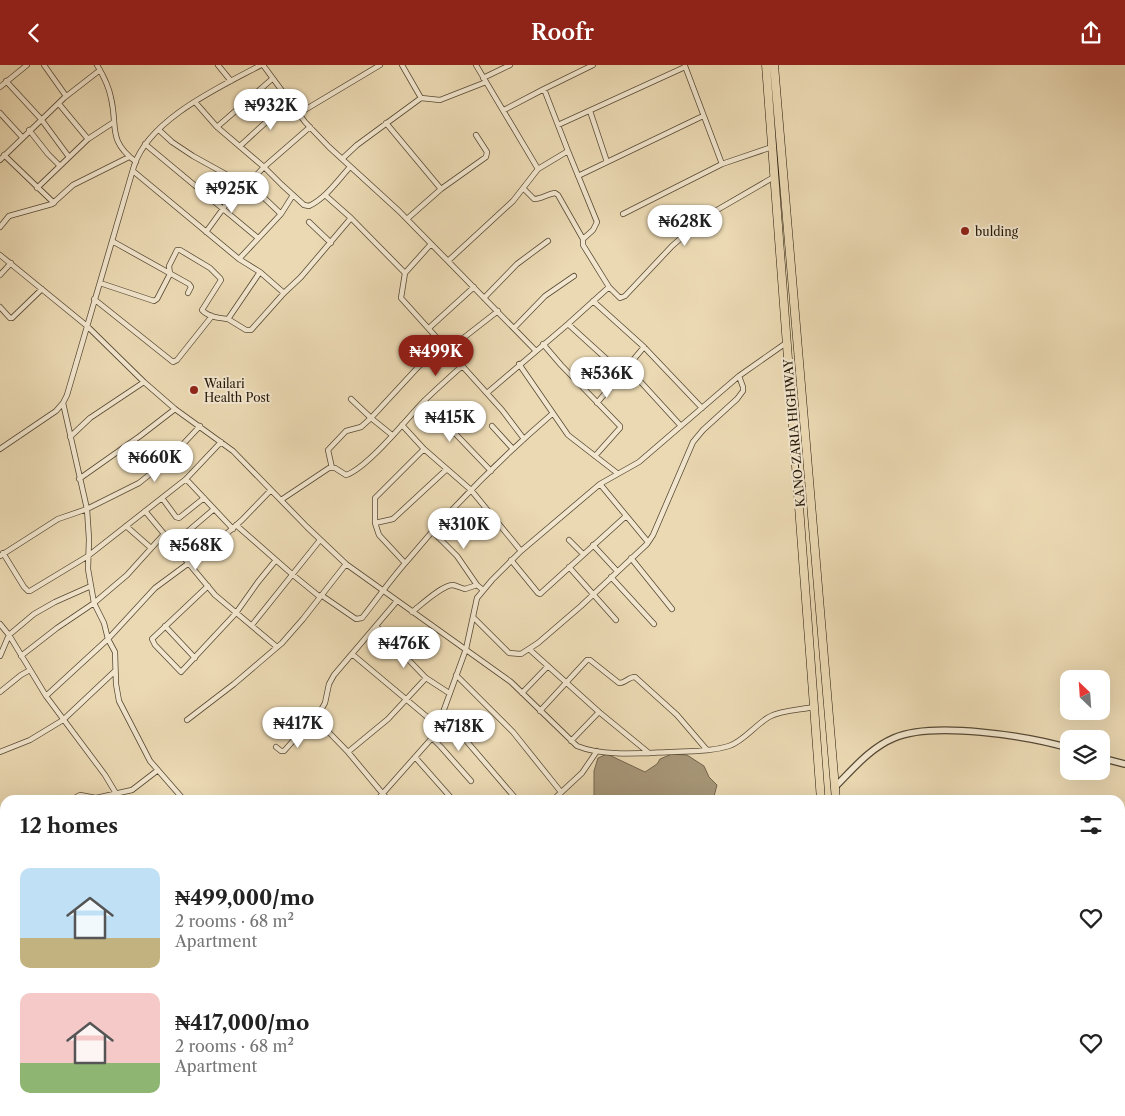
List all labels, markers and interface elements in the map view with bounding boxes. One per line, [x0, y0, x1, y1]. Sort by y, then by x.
icon: back [20, 19, 48, 47]
text: Roofr [531, 19, 594, 46]
icon: share [1077, 19, 1105, 47]
pin: ₦932K [236, 88, 306, 131]
text: ₦932K [245, 95, 297, 115]
pin: ₦925K [197, 171, 267, 214]
text: ₦925K [206, 178, 258, 198]
pin: ₦628K [650, 205, 720, 247]
text: ₦628K [658, 211, 712, 231]
place label: bulding [975, 224, 1019, 239]
marker: bulding [959, 225, 971, 237]
pin: ₦499K [401, 335, 471, 377]
text: ₦499K [410, 341, 462, 361]
pin: ₦536K [572, 357, 642, 399]
street label: KANO-ZARIA HIGHWAY [780, 358, 808, 508]
text: ₦536K [581, 363, 633, 383]
place label: Wailari Health Post [203, 376, 271, 405]
marker: Wailari Health Post [188, 384, 200, 396]
pin: ₦415K [415, 401, 485, 443]
text: ₦415K [425, 407, 475, 427]
pin: ₦660K [120, 441, 190, 483]
text: ₦660K [128, 447, 182, 467]
pin: ₦310K [429, 507, 499, 550]
text: ₦310K [439, 514, 489, 534]
pin: ₦568K [161, 529, 231, 571]
text: ₦568K [170, 535, 222, 555]
pin: ₦476K [369, 627, 439, 669]
text: ₦476K [378, 633, 430, 653]
north arrow [1060, 670, 1110, 720]
map controls [1060, 670, 1110, 780]
pin: ₦417K [263, 707, 333, 749]
pin: ₦718K [424, 709, 494, 752]
text: ₦417K [273, 713, 323, 733]
text: ₦718K [434, 716, 484, 736]
button: layers [1060, 730, 1110, 780]
icon: filters [1077, 811, 1105, 839]
text: 12 homes [20, 813, 118, 838]
text: ₦499,000/mo [175, 885, 314, 910]
icon: home [60, 888, 120, 948]
icon: heart [1077, 904, 1105, 932]
text: 2 rooms · 68 m² [175, 911, 294, 931]
text: Apartment [175, 931, 257, 951]
text: ₦417,000/mo [175, 1010, 309, 1035]
icon: home [60, 1013, 120, 1073]
icon: heart [1077, 1029, 1105, 1057]
text: 2 rooms · 68 m² [175, 1036, 294, 1056]
text: Apartment [175, 1056, 257, 1076]

